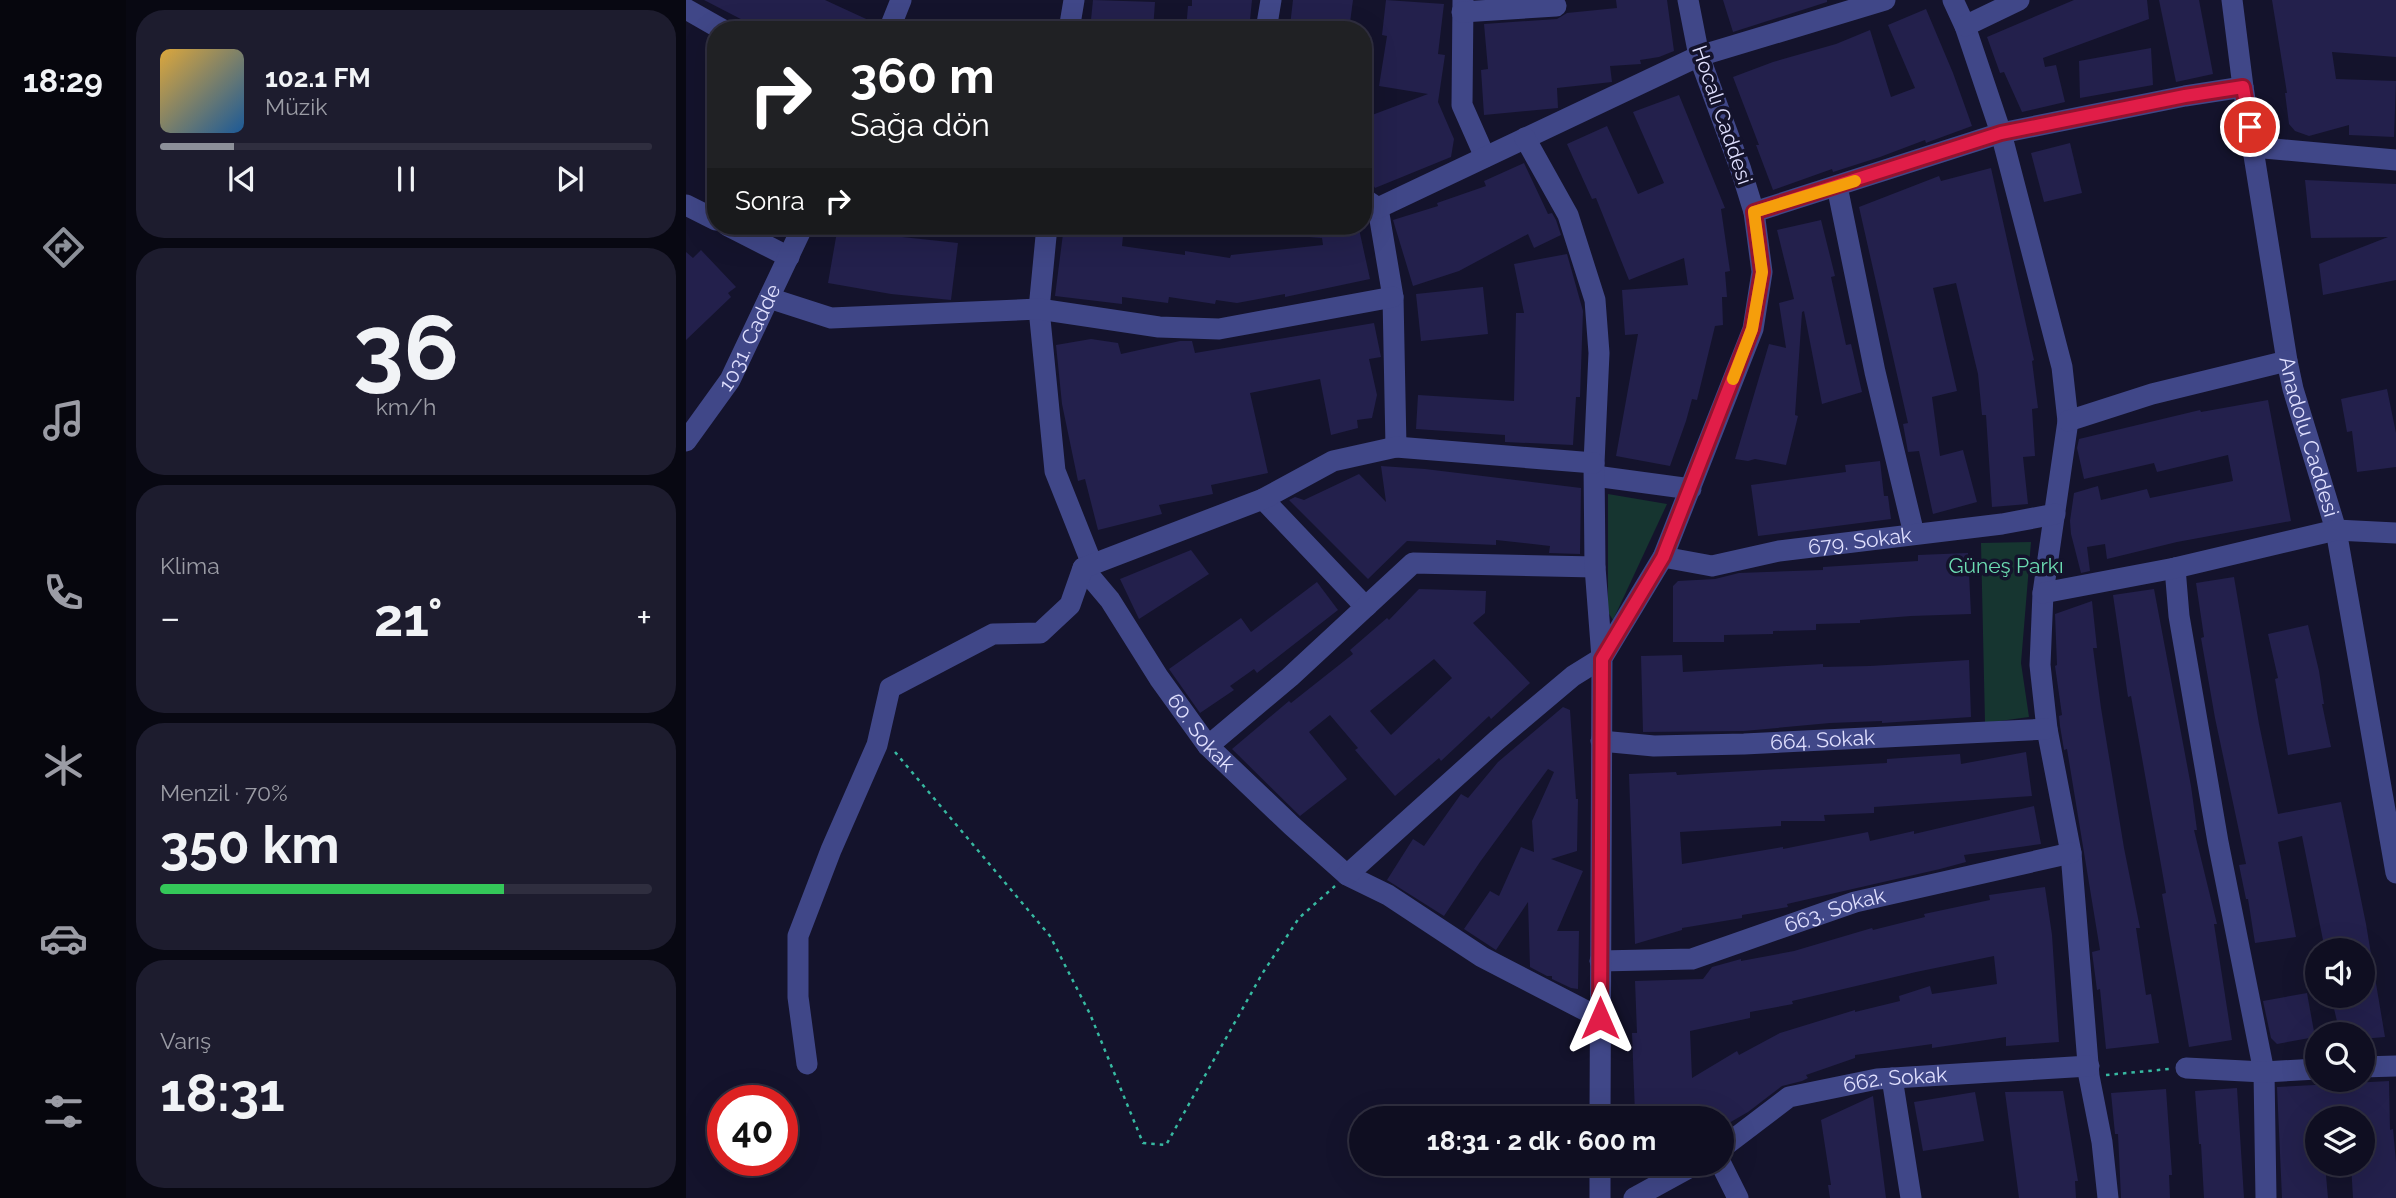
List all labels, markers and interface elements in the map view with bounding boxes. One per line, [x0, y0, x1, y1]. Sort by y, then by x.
street label: Hocalı Caddesi [1687, 42, 1758, 188]
text: 360 m [850, 47, 995, 104]
icon: right [735, 49, 826, 140]
text: 18:29 [23, 62, 103, 99]
text: 102.1 FM [265, 63, 371, 93]
text: Müzik [265, 93, 327, 120]
pin [2220, 97, 2280, 157]
text: Sağa dön [850, 106, 990, 143]
icon: arrive [2231, 108, 2269, 146]
icon: previous [223, 160, 261, 198]
icon: pause [387, 160, 425, 198]
icon: next [551, 160, 589, 198]
icon: right [819, 182, 857, 220]
text: Sonra [735, 186, 805, 216]
icon: directions [39, 223, 88, 272]
street label: 1031. Cadde [713, 280, 786, 396]
text: 36 [353, 294, 459, 401]
street label: Anadolu Caddesi [2274, 354, 2344, 520]
text: km/h [376, 393, 436, 420]
icon: music [39, 396, 88, 445]
street label: 679. Sokak [1807, 522, 1913, 559]
text: Klima [160, 552, 220, 579]
park label: Güneş Parkı [1948, 553, 2064, 578]
icon: phone [39, 568, 88, 617]
text: 21° [374, 587, 443, 648]
text: − [160, 595, 180, 640]
text: + [636, 595, 652, 640]
street label: 60. Sokak [1162, 688, 1240, 777]
street label: 664. Sokak [1770, 725, 1876, 755]
icon: climate [39, 741, 88, 790]
text: Menzil · 70% [160, 779, 288, 806]
text: 350 km [160, 814, 340, 875]
street label: 663. Sokak [1781, 883, 1888, 938]
icon: car [39, 914, 88, 963]
map controls [2305, 938, 2375, 1176]
button: sound [2305, 938, 2375, 1008]
position arrow [1563, 981, 1637, 1055]
button: search [2305, 1022, 2375, 1092]
text: Varış [160, 1027, 211, 1054]
text: 18:31 [160, 1062, 285, 1123]
street label: 662. Sokak [1841, 1062, 1948, 1098]
speed limit sign: 40 [707, 1085, 798, 1176]
icon: filters [39, 1087, 88, 1136]
button: layers [2305, 1106, 2375, 1176]
text: 18:31 · 2 dk · 600 m [1427, 1126, 1656, 1156]

